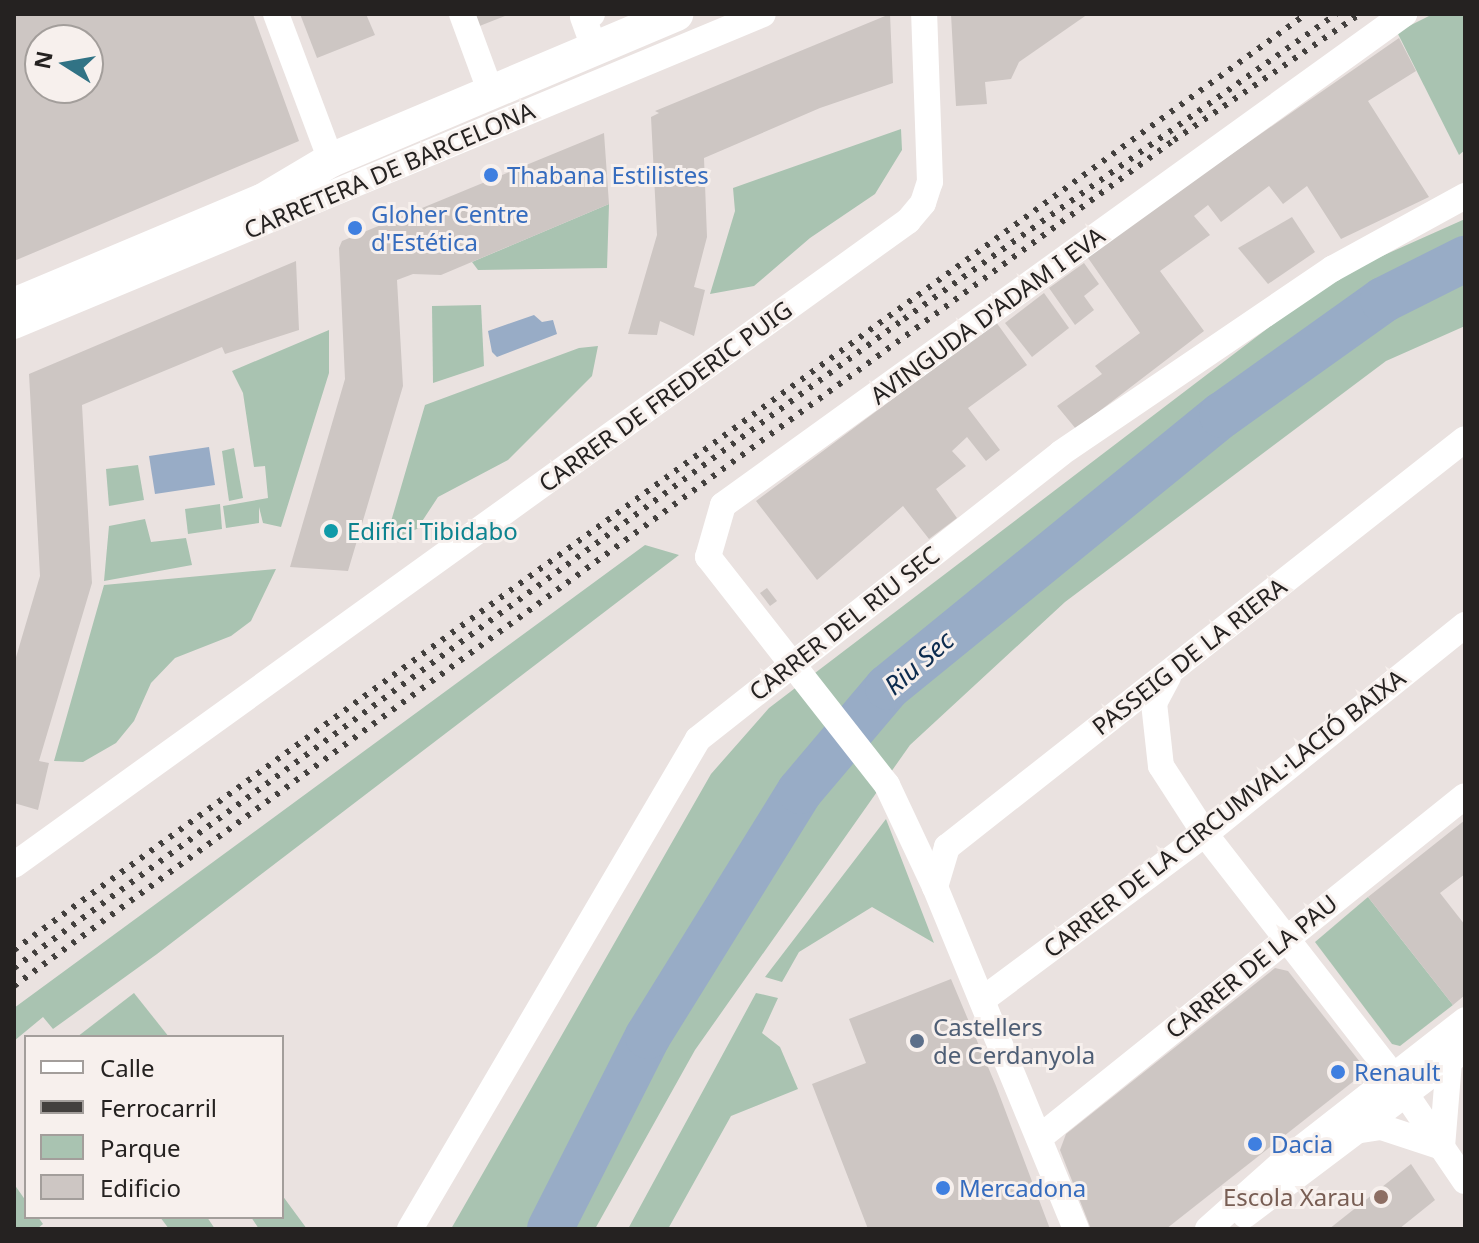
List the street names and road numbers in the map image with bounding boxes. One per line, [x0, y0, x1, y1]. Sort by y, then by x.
street label: CARRETERA DE BARCELONA [239, 96, 539, 244]
street label: AVINGUDA D'ADAM I EVA [864, 220, 1110, 410]
street label: CARRER DE FREDERIC PUIG [533, 295, 797, 497]
street label: CARRER DEL RIU SEC [743, 540, 945, 706]
street label: PASSEIG DE LA RIERA [1086, 571, 1292, 741]
street label: CARRER DE LA CIRCUMVAL·LACIÓ BAIXA [1038, 663, 1410, 963]
street label: CARRER DE LA PAU [1159, 888, 1343, 1044]

